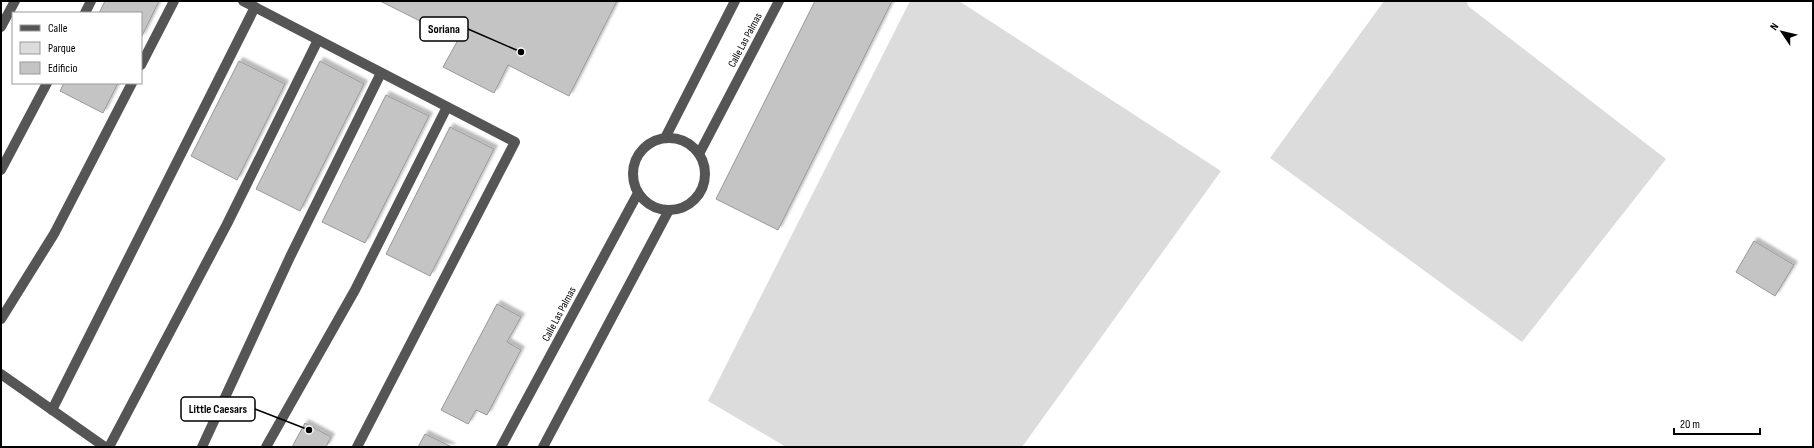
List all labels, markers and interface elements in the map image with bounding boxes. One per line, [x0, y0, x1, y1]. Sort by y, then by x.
street label: Calle Las Palmas [725, 11, 765, 69]
legend [12, 12, 142, 84]
north arrow [1762, 12, 1802, 52]
callout: Soriana [420, 17, 468, 41]
text: N [1767, 20, 1781, 33]
text: Calle [48, 21, 68, 36]
text: Soriana [428, 22, 460, 37]
text: Parque [48, 41, 76, 56]
text: Edificio [48, 61, 77, 76]
street label: Calle Las Palmas [539, 285, 579, 343]
callout: Little Caesars [181, 397, 255, 421]
text: Little Caesars [189, 402, 248, 417]
scale bar [1674, 410, 1760, 436]
text: 20 m [1680, 417, 1700, 432]

